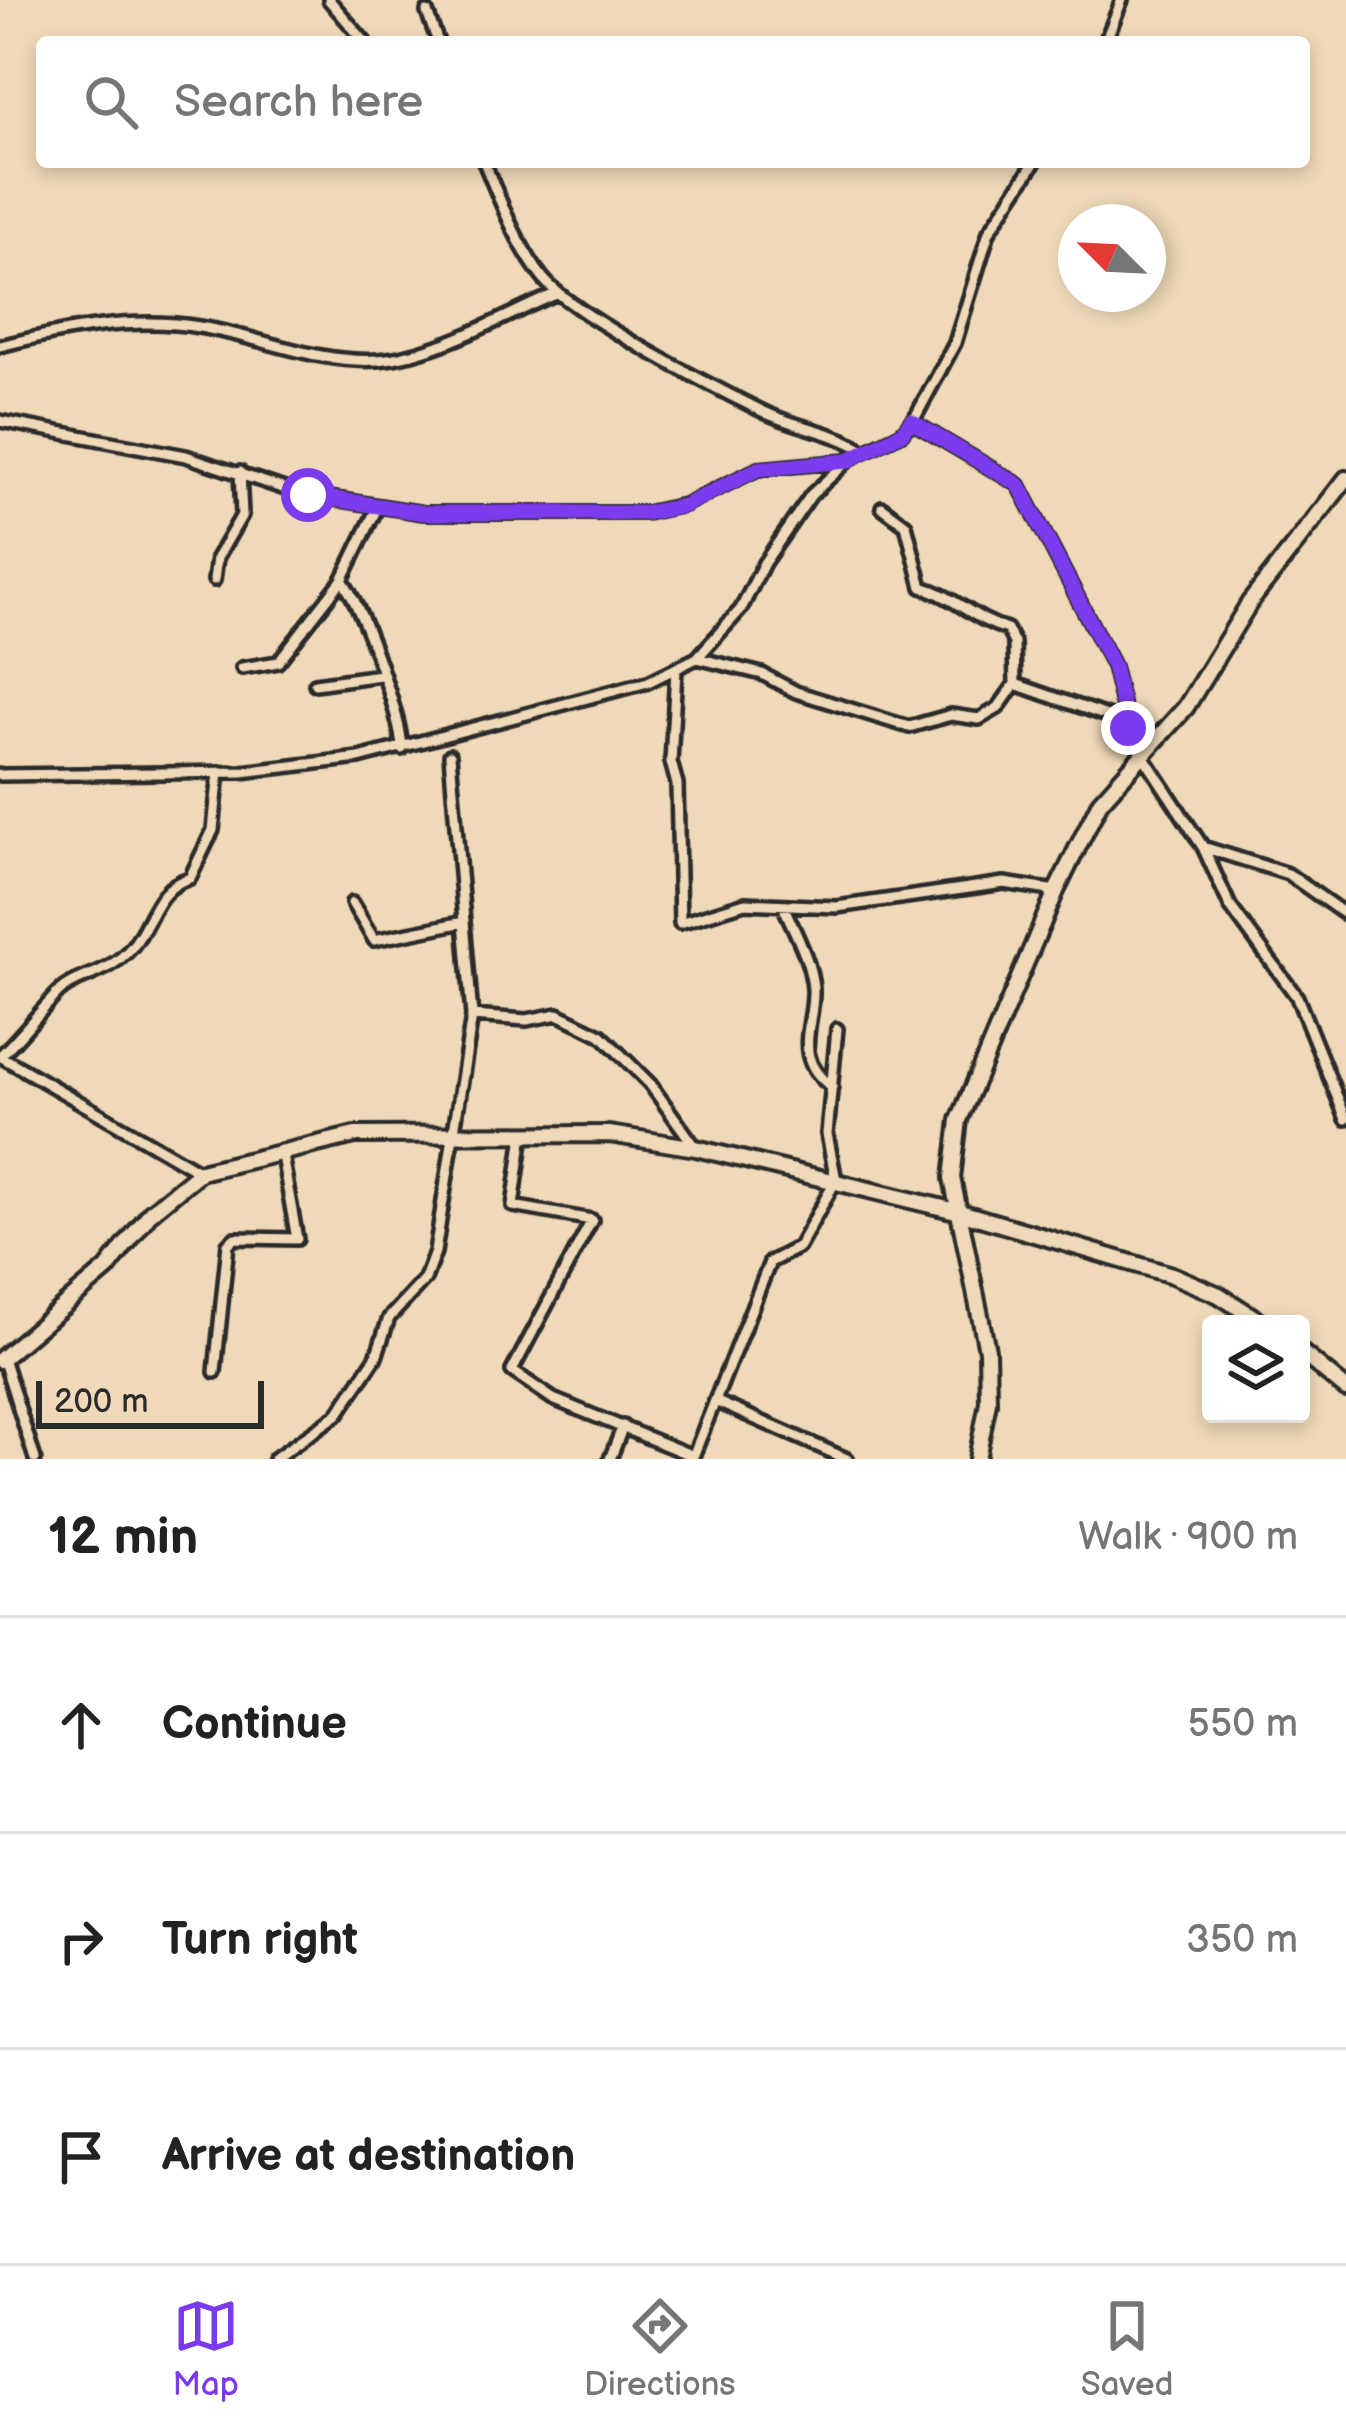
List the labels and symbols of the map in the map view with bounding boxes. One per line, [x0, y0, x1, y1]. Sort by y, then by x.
north arrow [1058, 204, 1166, 312]
route start [281, 468, 335, 522]
route end [1101, 701, 1155, 755]
scale bar [36, 1375, 264, 1428]

